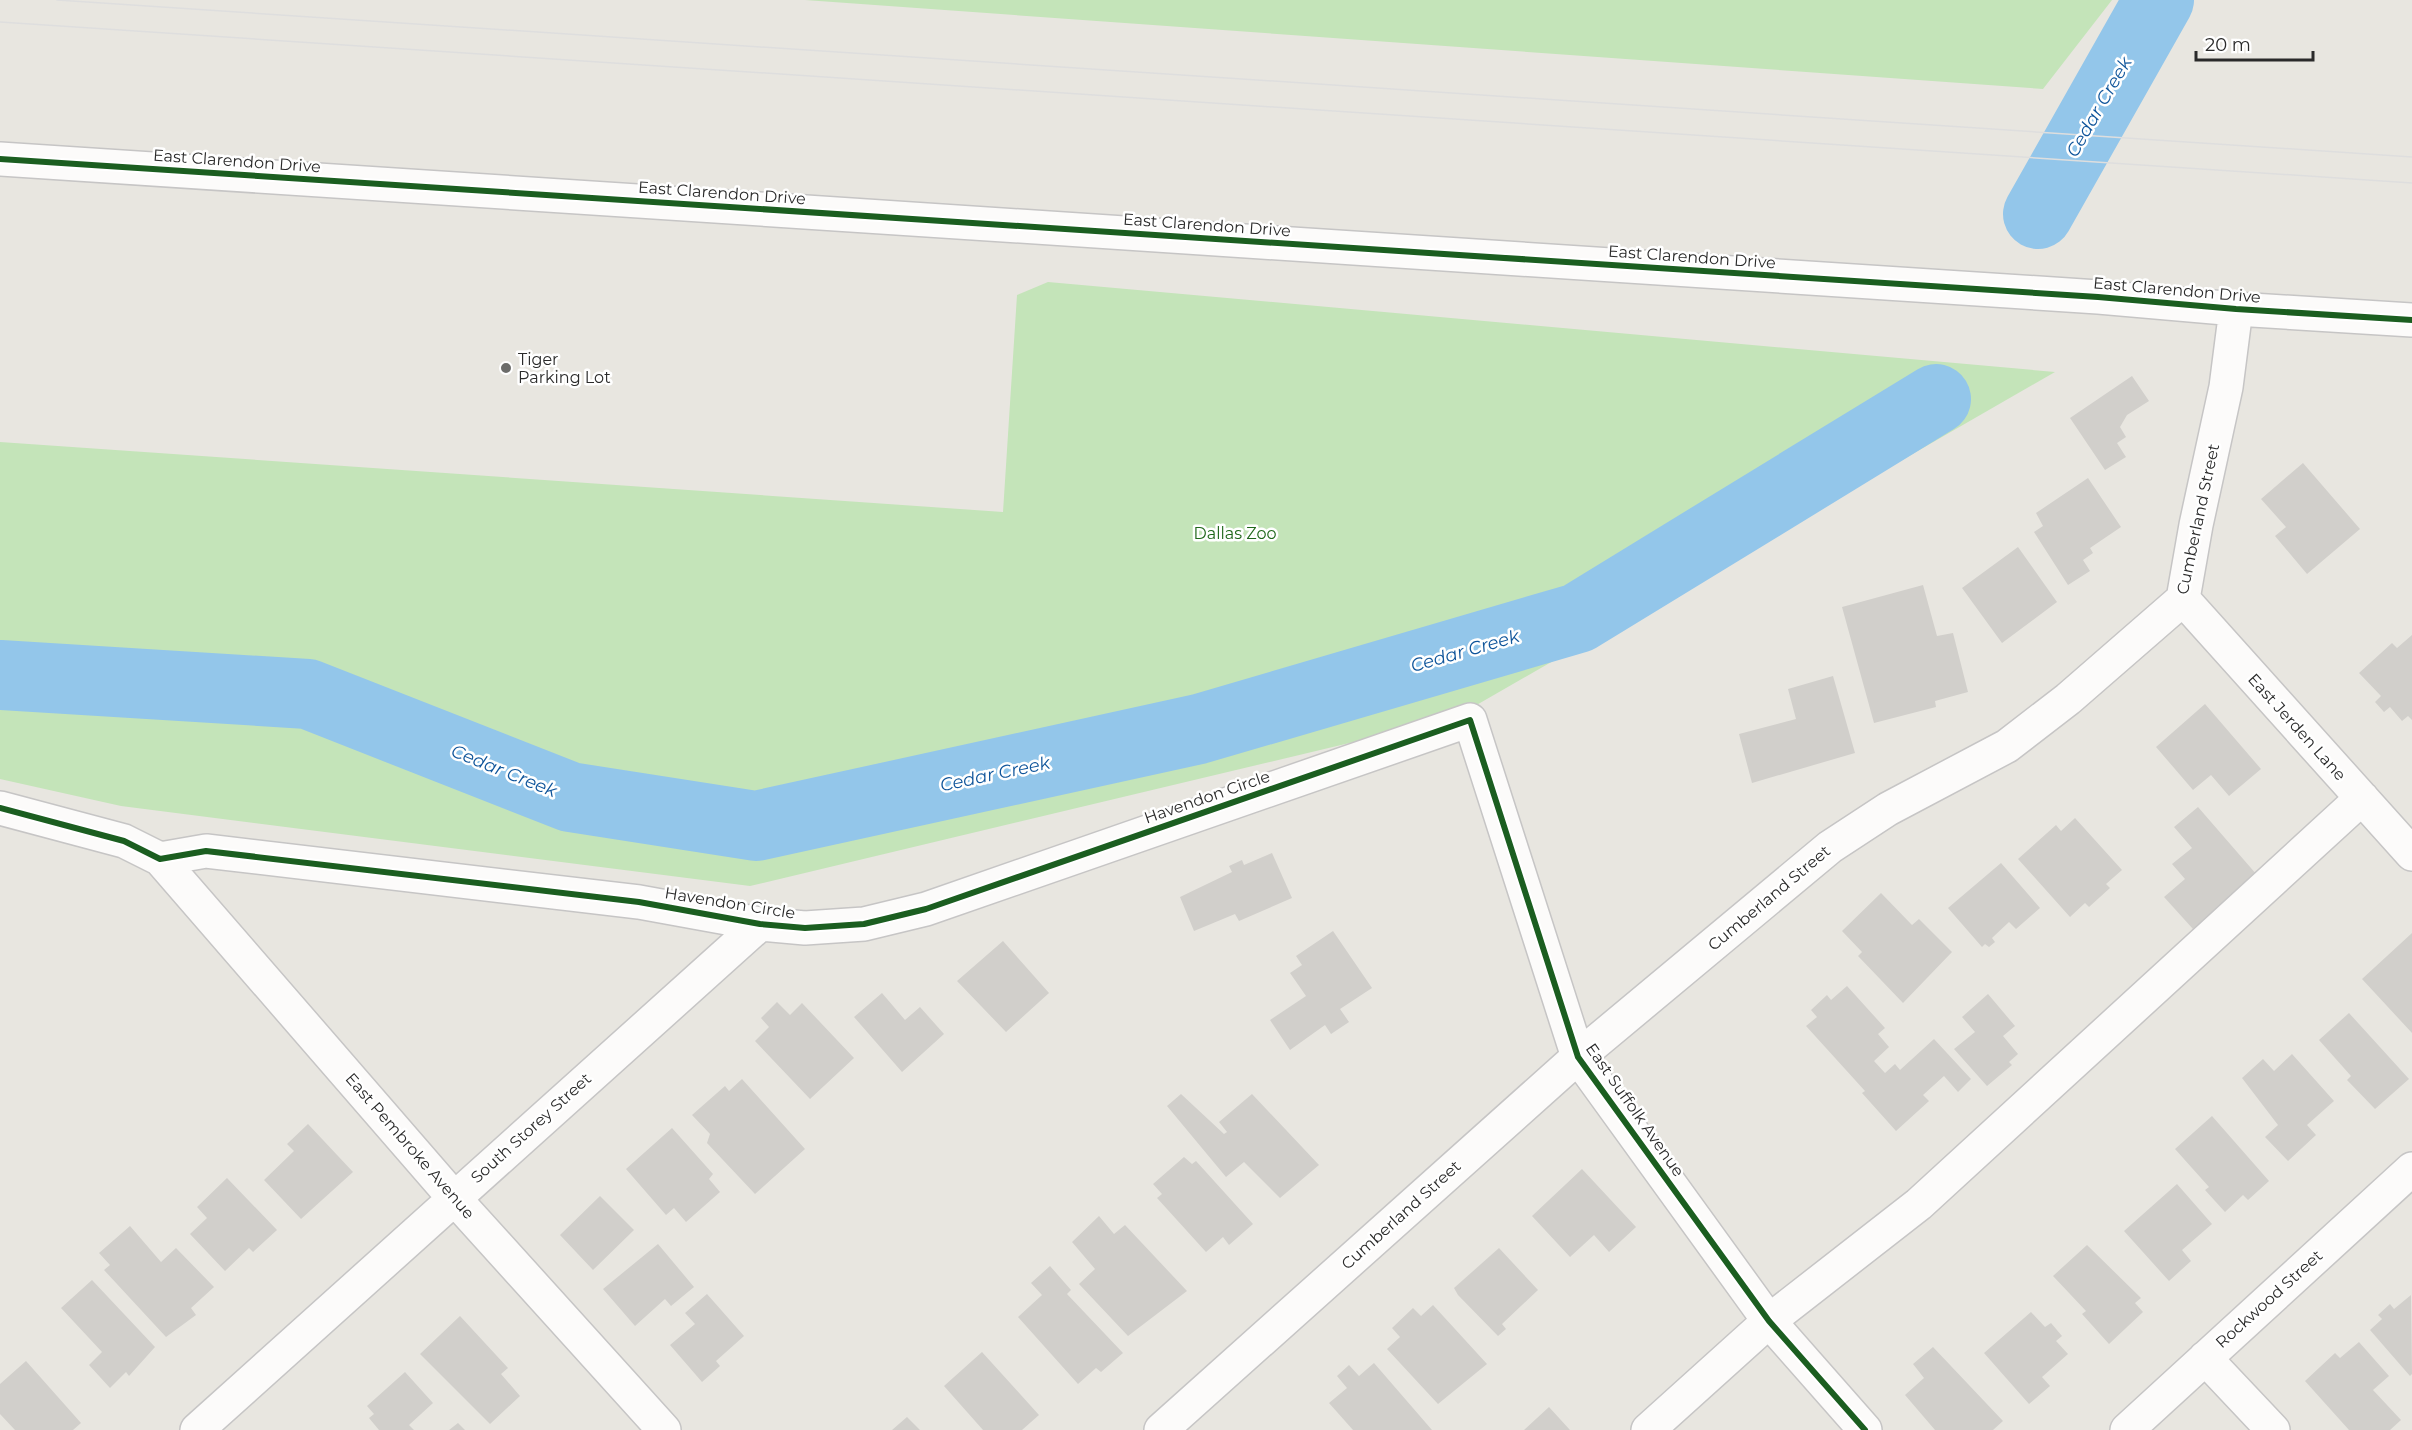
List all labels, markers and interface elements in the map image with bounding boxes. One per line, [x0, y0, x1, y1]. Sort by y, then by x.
scale bar [2196, 24, 2313, 62]
text: 20 m [2205, 34, 2251, 56]
water label: Cedar Creek [2061, 52, 2137, 161]
street label: East Clarendon Drive [152, 146, 322, 176]
street label: East Clarendon Drive [637, 178, 807, 208]
street label: East Clarendon Drive [1122, 210, 1292, 240]
street label: East Clarendon Drive [1607, 242, 1777, 272]
street label: East Clarendon Drive [2092, 273, 2262, 307]
place label: Tiger Parking Lot [518, 350, 611, 387]
marker: Tiger Parking Lot [499, 361, 513, 375]
street label: Cumberland Street [2173, 441, 2223, 596]
park label: Dallas Zoo [1194, 524, 1276, 543]
water label: Cedar Creek [1408, 625, 1523, 677]
street label: East Jerden Lane [2244, 670, 2350, 784]
water label: Cedar Creek [448, 740, 561, 803]
water label: Cedar Creek [938, 751, 1053, 796]
street label: Havendon Circle [1142, 767, 1272, 827]
street label: Cumberland Street [1704, 841, 1834, 955]
street label: Havendon Circle [663, 883, 797, 923]
street label: East Suffolk Avenue [1582, 1040, 1688, 1180]
street label: East Pembroke Avenue [341, 1069, 479, 1223]
street label: South Storey Street [467, 1069, 595, 1187]
street label: Cumberland Street [1338, 1156, 1465, 1273]
street label: Rockwood Street [2212, 1246, 2327, 1352]

